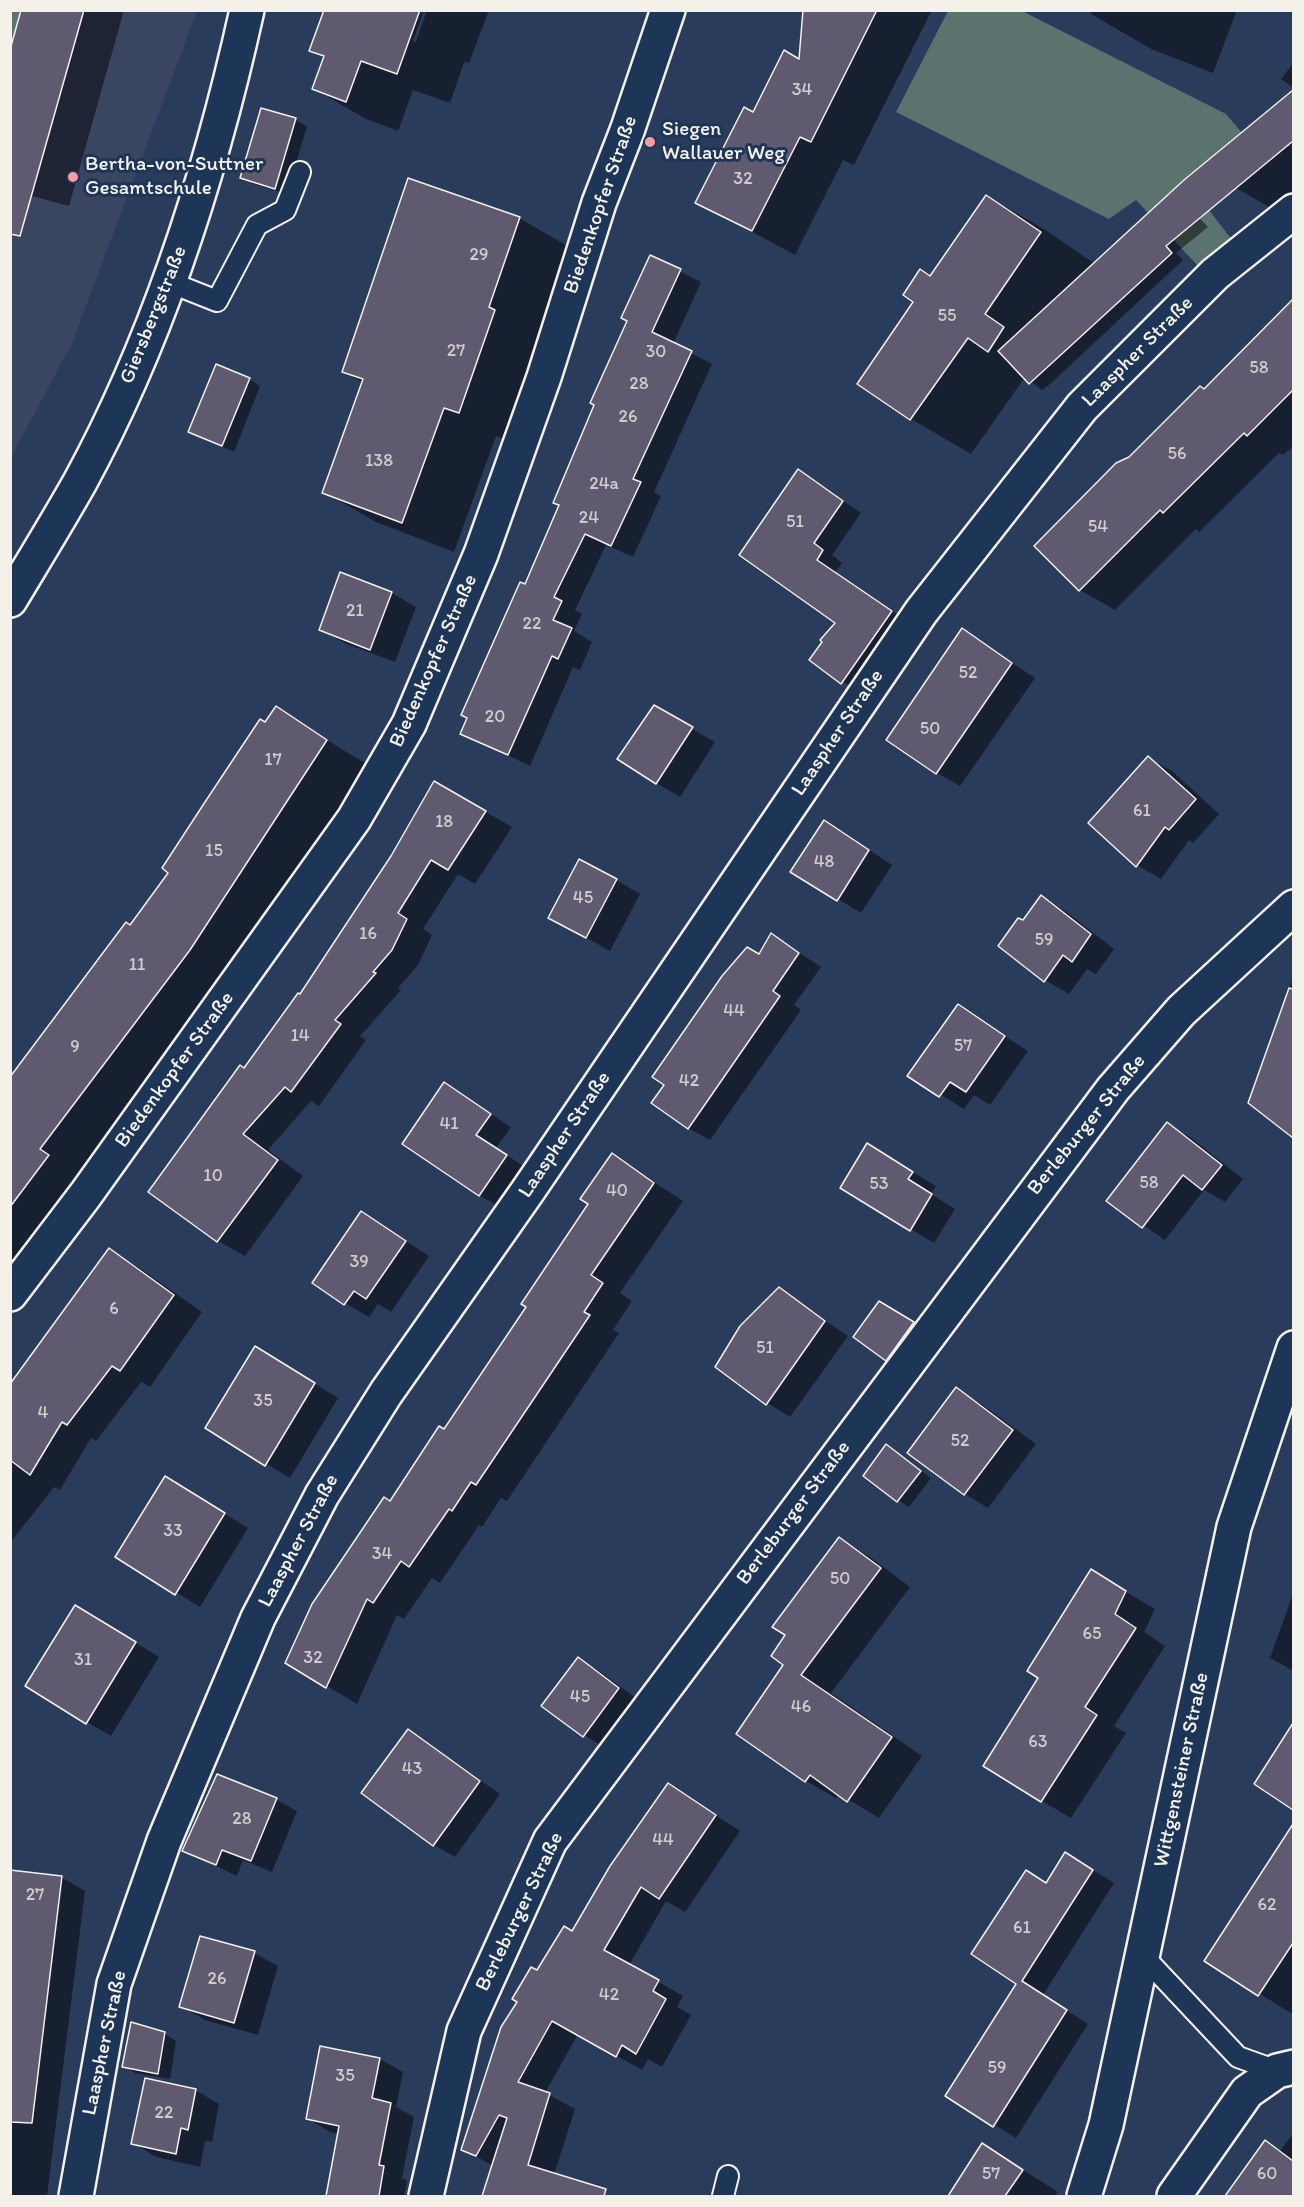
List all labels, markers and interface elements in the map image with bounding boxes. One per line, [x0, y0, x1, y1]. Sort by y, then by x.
house number: 34 [792, 79, 812, 101]
street label: Biedenkopfer Straße [559, 113, 643, 297]
place label: Siegen Wallauer Weg [662, 117, 785, 167]
marker: Siegen Wallauer Weg [643, 135, 657, 149]
place label: Bertha-von-Suttner Gesamtschule [85, 152, 263, 202]
house number: 32 [733, 168, 753, 190]
marker: Bertha-von-Suttner Gesamtschule [66, 170, 80, 184]
street label: Giersbergstraße [115, 242, 193, 388]
house number: 29 [470, 244, 488, 266]
street label: Laaspher Straße [1077, 291, 1199, 413]
house number: 55 [938, 305, 956, 327]
house number: 27 [447, 340, 465, 362]
house number: 30 [646, 341, 666, 363]
house number: 58 [1249, 357, 1269, 379]
house number: 28 [629, 373, 649, 395]
house number: 26 [619, 406, 637, 428]
house number: 56 [1168, 443, 1186, 465]
house number: 138 [365, 450, 393, 472]
house number: 24a [589, 473, 619, 495]
house number: 24 [579, 507, 599, 529]
house number: 51 [786, 511, 804, 533]
house number: 54 [1088, 516, 1108, 538]
street label: Biedenkopfer Straße [384, 571, 484, 751]
house number: 21 [346, 600, 364, 622]
house number: 22 [523, 613, 541, 635]
house number: 52 [959, 662, 977, 684]
street label: Laaspher Straße [786, 665, 890, 801]
house number: 20 [485, 706, 505, 728]
house number: 50 [920, 718, 940, 740]
house number: 17 [264, 749, 282, 771]
house number: 61 [1133, 800, 1151, 822]
house number: 18 [435, 811, 453, 833]
house number: 15 [205, 840, 223, 862]
house number: 48 [814, 851, 834, 873]
house number: 45 [573, 887, 593, 909]
house number: 16 [359, 923, 377, 945]
house number: 59 [1035, 929, 1053, 951]
house number: 11 [129, 954, 145, 976]
street label: Biedenkopfer Straße [110, 987, 240, 1153]
house number: 44 [723, 1000, 745, 1022]
house number: 14 [290, 1025, 310, 1047]
house number: 57 [954, 1035, 972, 1057]
house number: 9 [70, 1036, 80, 1058]
street label: Berleburger Straße [1022, 1049, 1152, 1201]
street label: Laaspher Straße [513, 1067, 617, 1203]
house number: 42 [679, 1070, 699, 1092]
house number: 41 [439, 1113, 459, 1135]
house number: 10 [203, 1165, 223, 1187]
house number: 58 [1139, 1172, 1159, 1194]
house number: 53 [869, 1173, 889, 1195]
house number: 40 [606, 1180, 628, 1202]
house number: 39 [349, 1251, 369, 1273]
house number: 6 [109, 1298, 119, 1320]
house number: 51 [756, 1337, 774, 1359]
house number: 35 [253, 1390, 273, 1412]
house number: 4 [38, 1402, 48, 1424]
house number: 52 [951, 1430, 969, 1452]
street label: Berleburger Straße [732, 1436, 856, 1590]
street label: Laaspher Straße [253, 1470, 345, 1612]
house number: 33 [163, 1520, 183, 1542]
house number: 34 [372, 1543, 392, 1565]
house number: 50 [830, 1568, 850, 1590]
house number: 65 [1083, 1623, 1101, 1645]
house number: 32 [303, 1647, 323, 1669]
house number: 31 [74, 1649, 92, 1671]
street label: Wittgensteiner Straße [1149, 1670, 1215, 1870]
house number: 45 [570, 1686, 590, 1708]
house number: 46 [791, 1696, 811, 1718]
house number: 63 [1028, 1731, 1048, 1753]
house number: 43 [402, 1758, 422, 1780]
house number: 28 [232, 1808, 252, 1830]
street label: Berleburger Straße [471, 1828, 569, 1996]
house number: 44 [652, 1829, 674, 1851]
house number: 27 [26, 1884, 44, 1906]
house number: 62 [1258, 1894, 1276, 1916]
house number: 61 [1013, 1917, 1031, 1939]
street label: Laaspher Straße [77, 1968, 133, 2118]
house number: 26 [208, 1968, 226, 1990]
house number: 42 [599, 1984, 619, 2006]
house number: 59 [988, 2057, 1006, 2079]
house number: 35 [335, 2065, 355, 2087]
house number: 22 [155, 2102, 173, 2124]
house number: 57 [982, 2163, 1000, 2185]
house number: 60 [1257, 2163, 1277, 2185]

